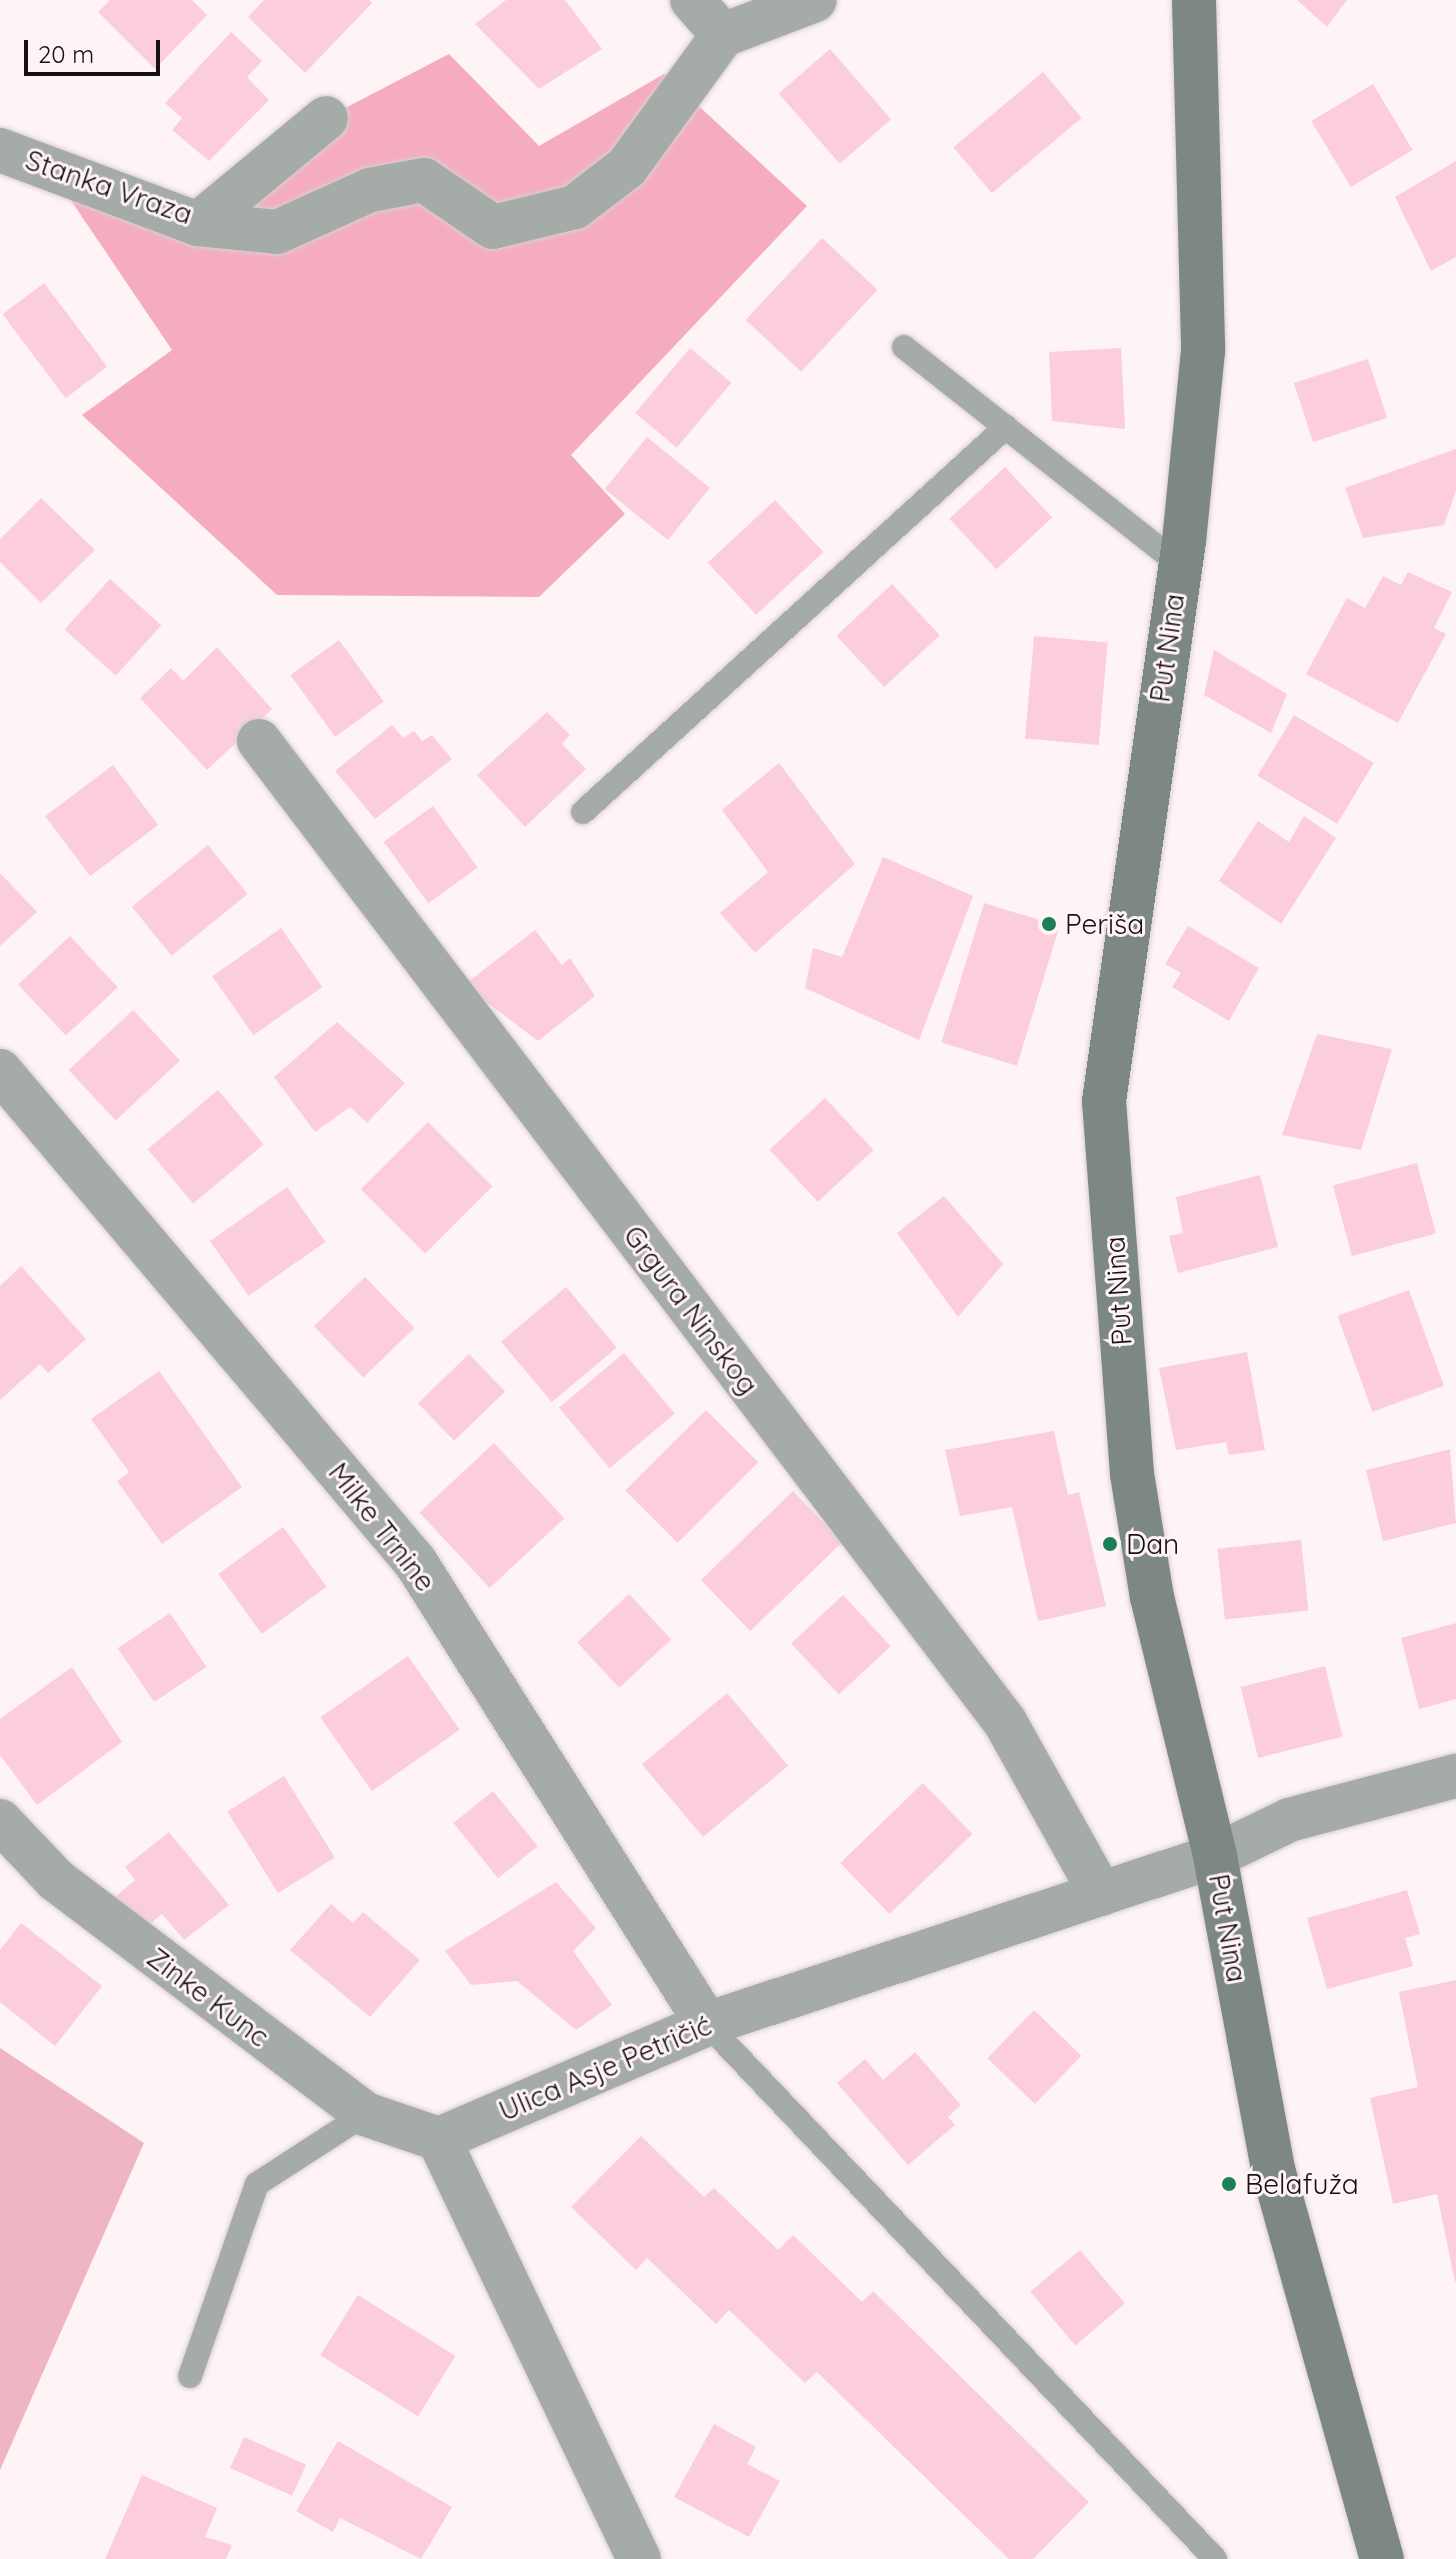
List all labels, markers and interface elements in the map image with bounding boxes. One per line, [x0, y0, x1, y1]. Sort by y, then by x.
scale bar [28, 24, 164, 74]
text: 20 m [38, 39, 94, 69]
street label: Stanka Vraza [21, 143, 197, 231]
street label: Put Nina [1143, 592, 1191, 704]
place label: Periša [1065, 907, 1144, 941]
marker: Periša [1040, 915, 1058, 933]
street label: Grgura Ninskog [617, 1219, 765, 1401]
street label: Put Nina [1097, 1235, 1139, 1347]
street label: Milke Trnine [321, 1456, 443, 1598]
place label: Dan [1126, 1527, 1179, 1561]
marker: Dan [1101, 1535, 1119, 1553]
street label: Put Nina [1202, 1871, 1254, 1985]
street label: Zinke Kunc [141, 1940, 275, 2054]
street label: Ulica Asje Petričić [494, 2008, 716, 2128]
place label: Belafuža [1245, 2167, 1359, 2201]
marker: Belafuža [1220, 2175, 1238, 2193]

